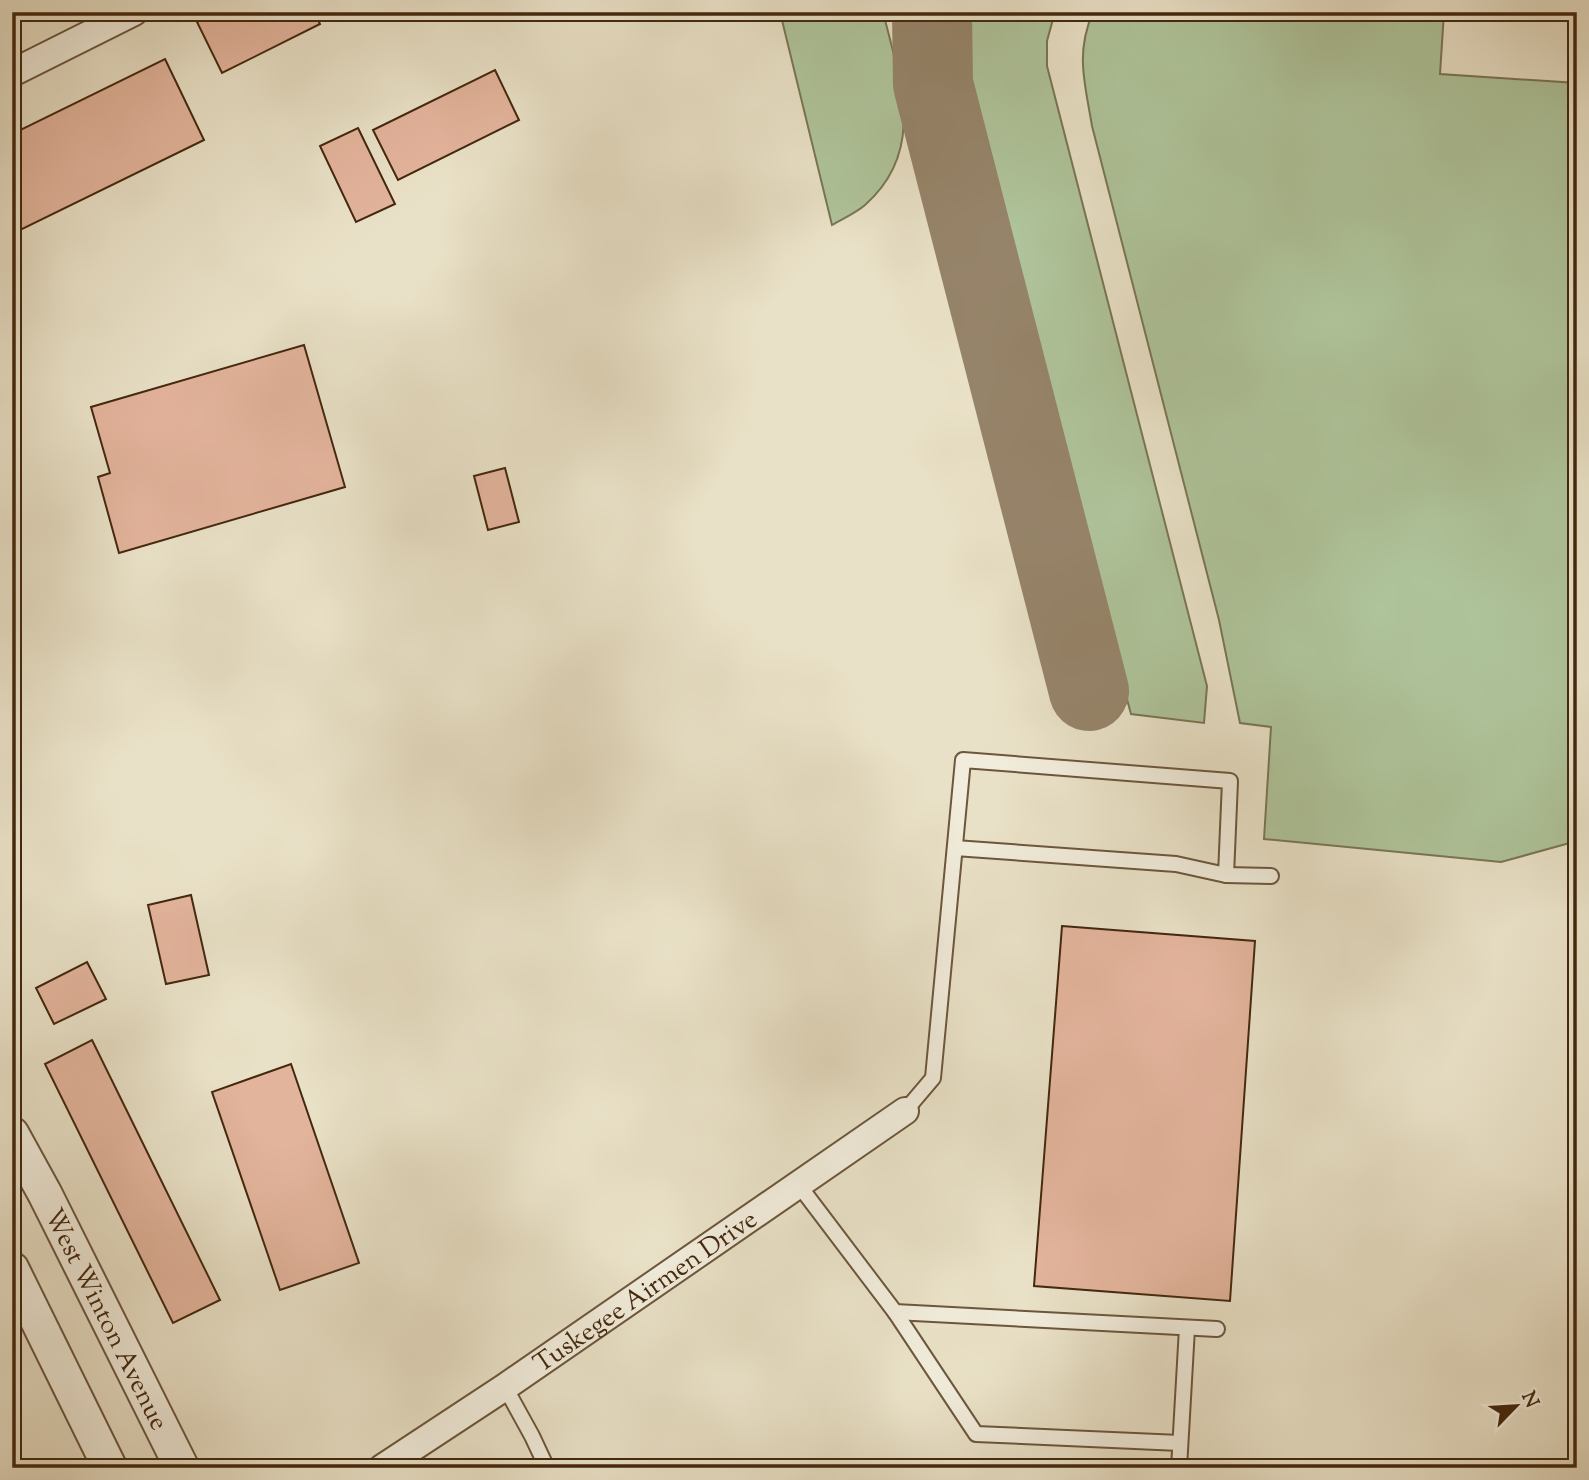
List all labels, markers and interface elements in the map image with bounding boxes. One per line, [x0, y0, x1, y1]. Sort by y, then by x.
street label: Tuskegee Airmen Drive [527, 1202, 765, 1383]
street label: West Winton Avenue [34, 1203, 176, 1437]
north arrow [1480, 1372, 1550, 1442]
text: N [1514, 1387, 1545, 1412]

